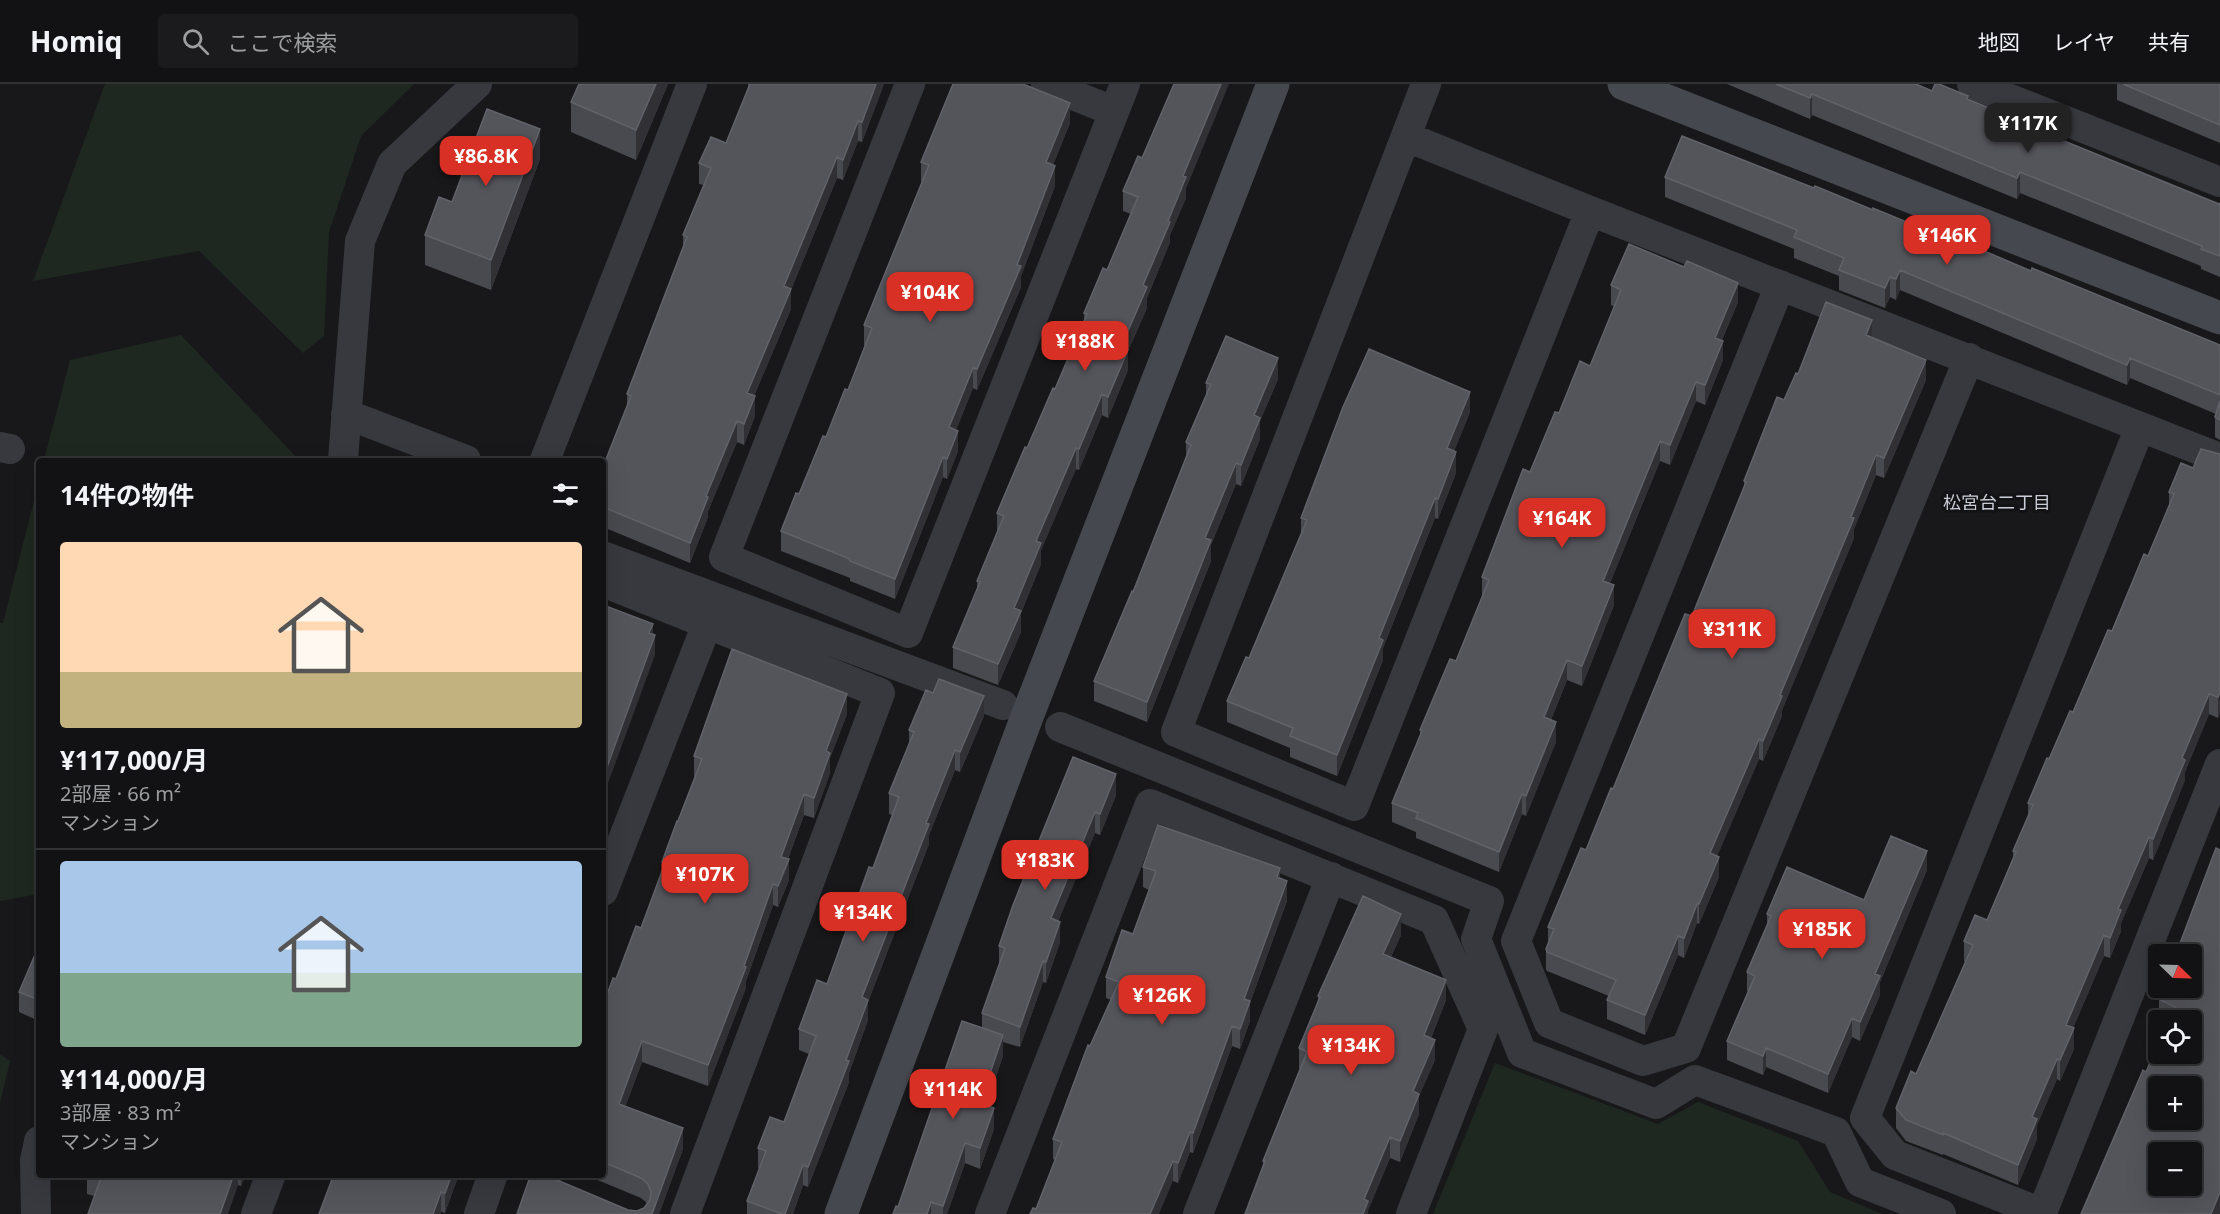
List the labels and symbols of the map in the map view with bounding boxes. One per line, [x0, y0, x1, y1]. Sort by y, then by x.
pin: ¥117K [1986, 103, 2070, 154]
pin: ¥86.8K [437, 136, 535, 187]
pin: ¥146K [1905, 215, 1989, 266]
pin: ¥104K [888, 272, 972, 323]
pin: ¥188K [1043, 321, 1127, 372]
district label: 松宮台二丁目 [1943, 490, 2051, 514]
pin: ¥164K [1520, 498, 1604, 549]
pin: ¥311K [1690, 609, 1774, 660]
pin: ¥183K [1003, 840, 1087, 891]
pin: ¥107K [663, 854, 747, 905]
pin: ¥134K [821, 892, 905, 943]
pin: ¥185K [1780, 909, 1864, 960]
north arrow [2148, 944, 2202, 998]
pin: ¥126K [1120, 975, 1204, 1026]
pin: ¥134K [1309, 1025, 1393, 1076]
pin: ¥114K [911, 1069, 995, 1120]

